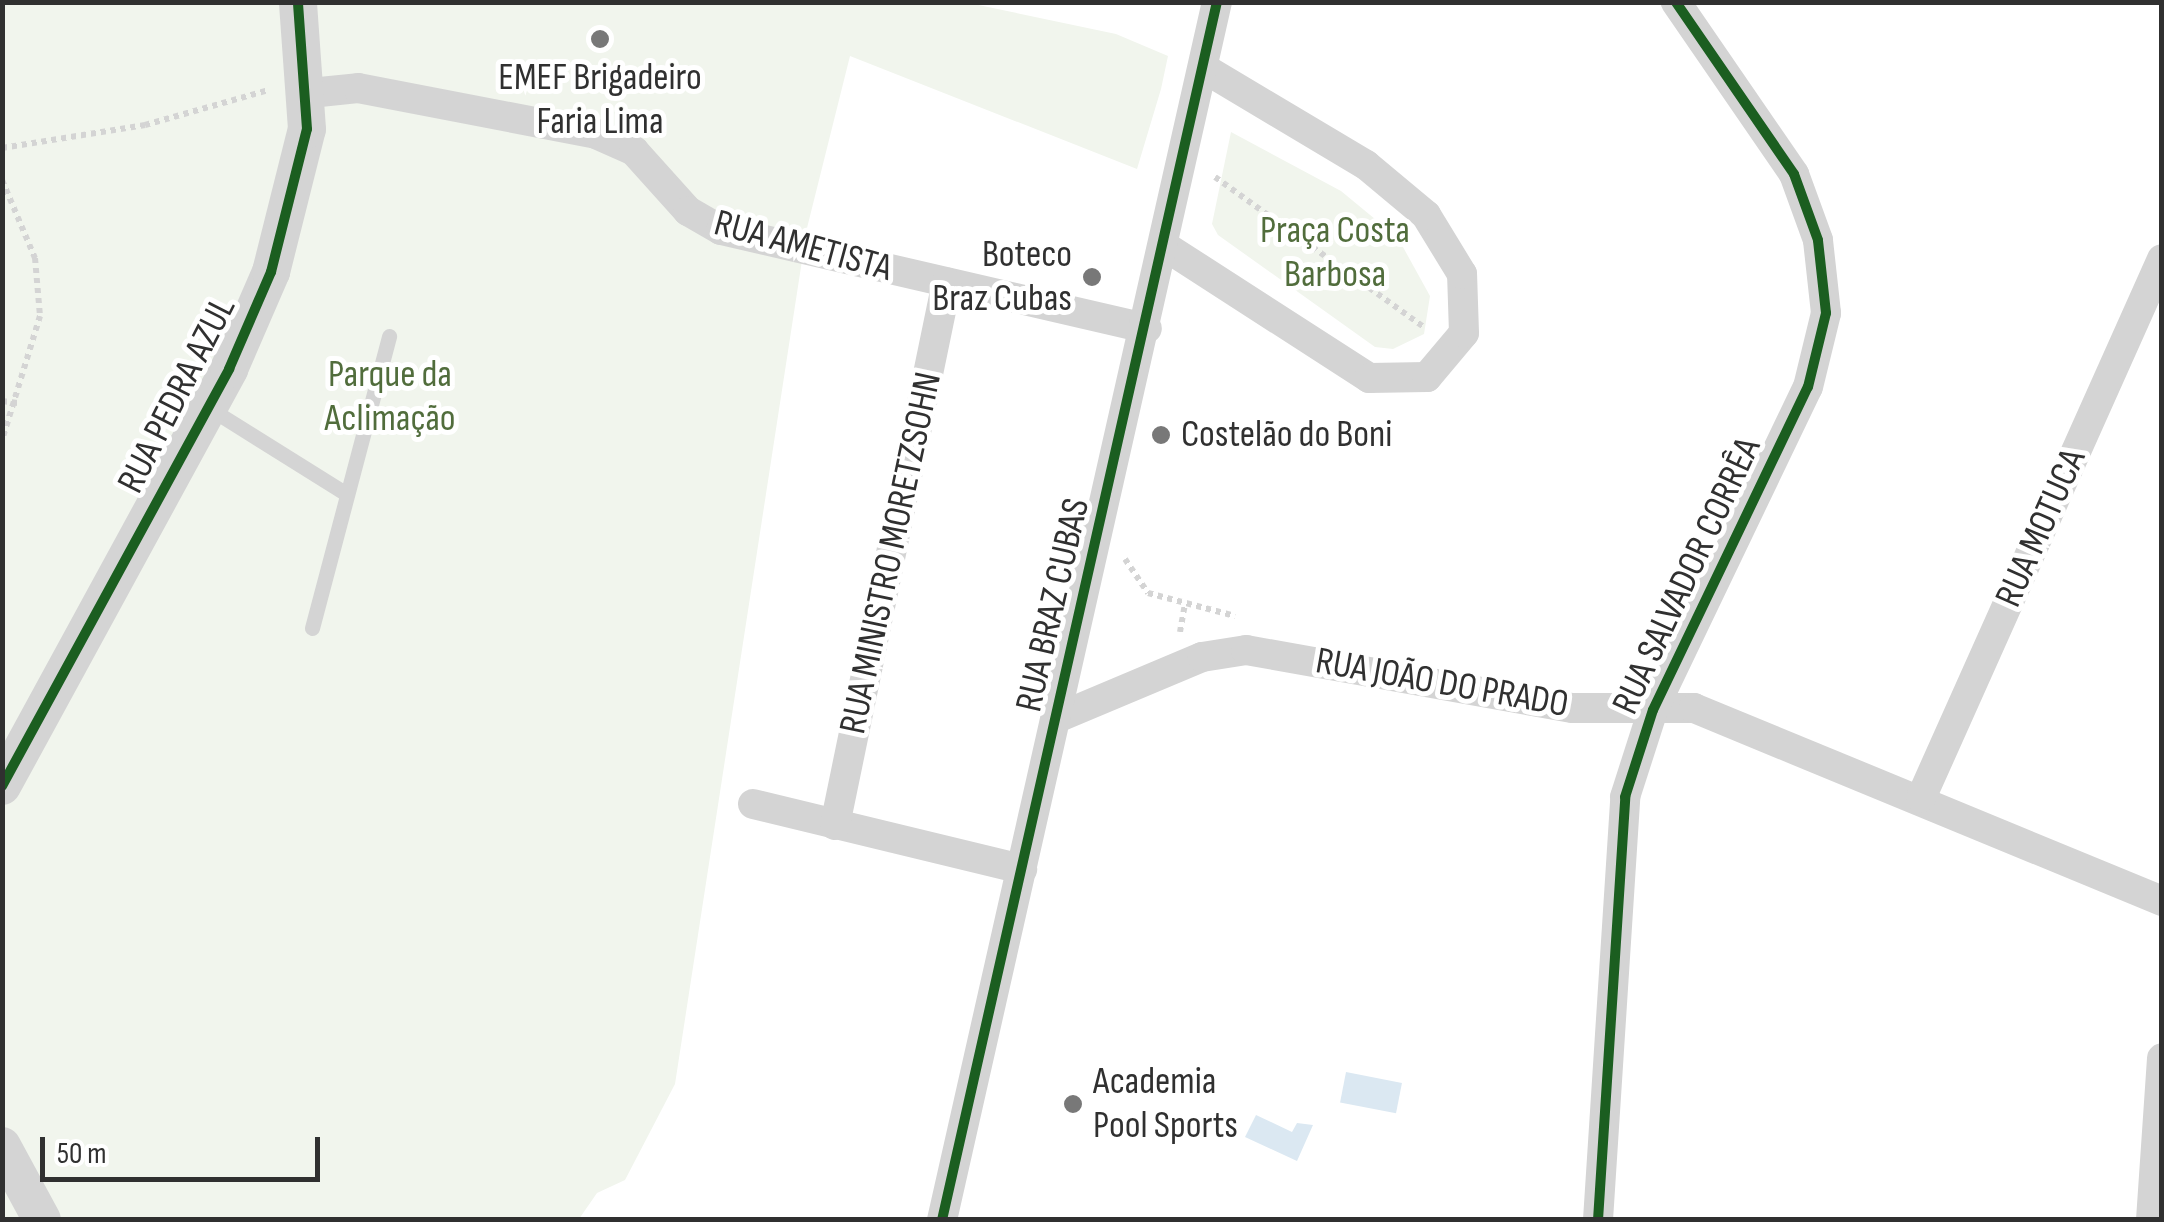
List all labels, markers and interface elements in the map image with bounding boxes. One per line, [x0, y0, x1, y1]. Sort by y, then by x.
marker: EMEF Brigadeiro Faria Lima [589, 28, 611, 50]
place label: EMEF Brigadeiro Faria Lima [498, 55, 702, 144]
street label: RUA AMETISTA [709, 200, 897, 292]
park label: Praça Costa Barbosa [1260, 208, 1410, 298]
place label: Boteco Braz Cubas [932, 232, 1072, 322]
marker: Boteco Braz Cubas [1081, 266, 1103, 288]
street label: RUA PEDRA AZUL [108, 290, 246, 500]
park label: Parque da Aclimação [324, 352, 456, 442]
street label: RUA MINISTRO MORETZSOHN [830, 368, 952, 738]
place label: Costelão do Boni [1181, 412, 1392, 458]
marker: Costelão do Boni [1150, 424, 1172, 446]
street label: RUA SALVADOR CORRÊA [1603, 431, 1771, 721]
street label: RUA MOTUCA [1986, 442, 2096, 614]
street label: RUA BRAZ CUBAS [1006, 494, 1100, 716]
street label: RUA JOÃO DO PRADO [1312, 638, 1572, 728]
place label: Academia Pool Sports [1093, 1059, 1238, 1148]
marker: Academia Pool Sports [1062, 1093, 1084, 1115]
scale bar [45, 1117, 325, 1179]
text: 50 m [57, 1136, 106, 1172]

